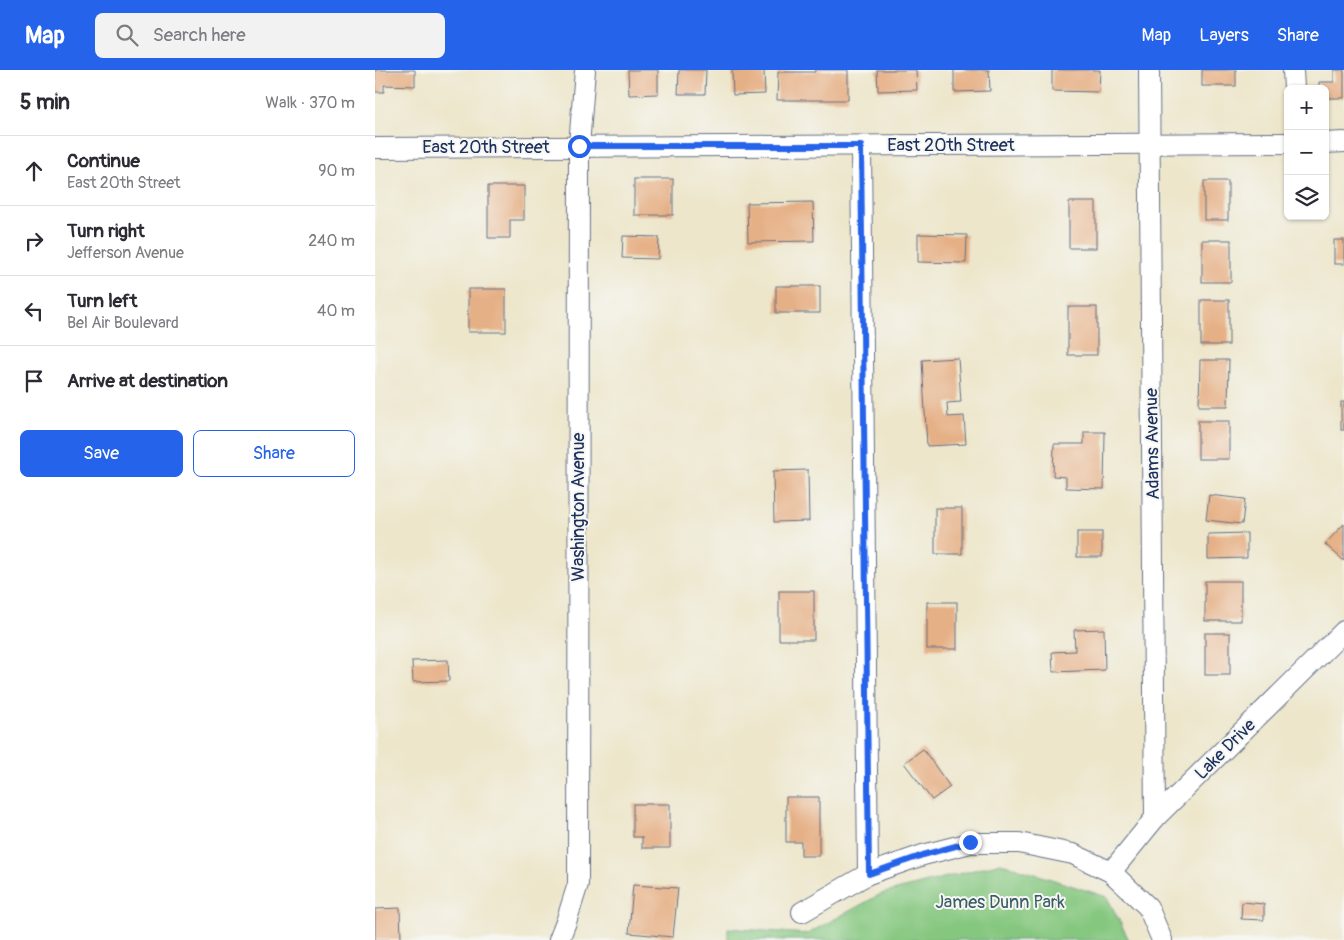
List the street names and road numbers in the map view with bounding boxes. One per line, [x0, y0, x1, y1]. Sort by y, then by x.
street label: East 20th Street [887, 134, 1016, 157]
street label: East 20th Street [422, 136, 551, 159]
street label: Adams Avenue [1140, 388, 1165, 500]
street label: Washington Avenue [567, 432, 590, 581]
street label: Lake Drive [1190, 714, 1261, 785]

